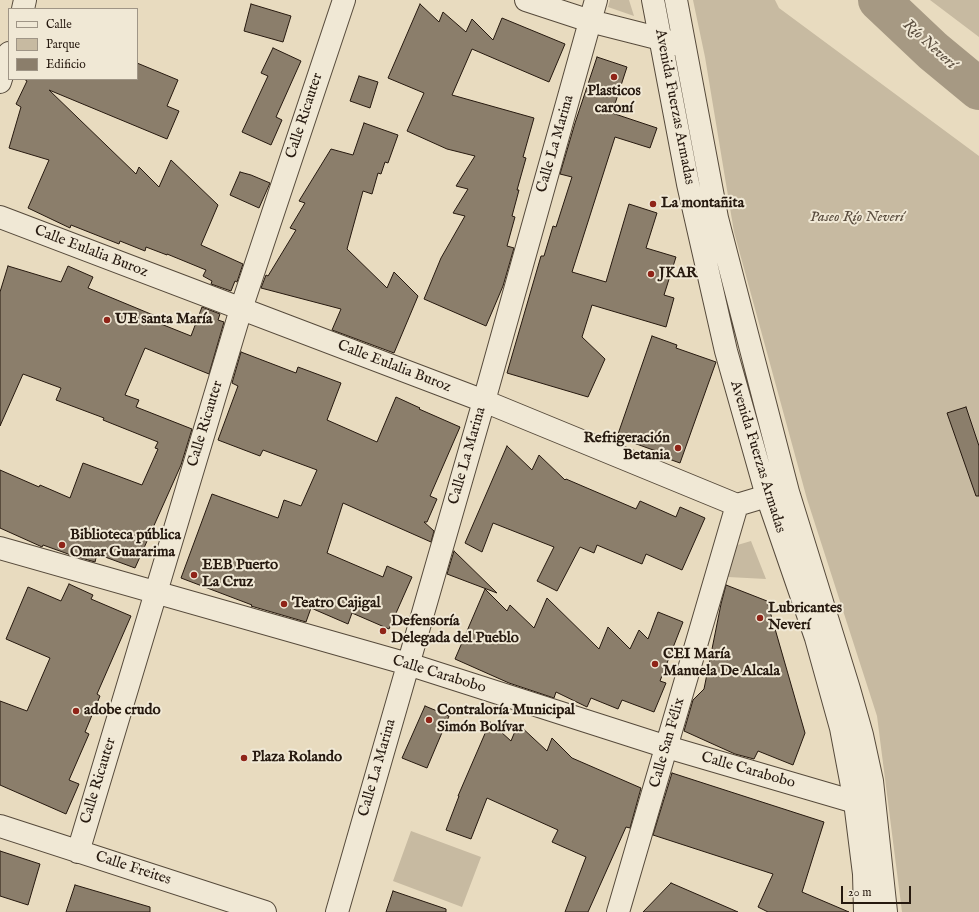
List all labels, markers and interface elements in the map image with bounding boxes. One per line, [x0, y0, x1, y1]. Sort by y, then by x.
legend [8, 8, 138, 80]
water label: Río Neverí [898, 16, 960, 74]
text: Calle [46, 17, 72, 32]
street label: Avenida Fuerzas Armadas [650, 28, 698, 186]
text: Parque [46, 37, 80, 52]
text: Edificio [46, 57, 86, 72]
street label: Calle Ricauter [283, 71, 327, 161]
marker: Plasticos caroní [609, 72, 619, 82]
place label: Plasticos caroní [587, 83, 641, 118]
street label: Calle La Marina [533, 93, 579, 195]
place label: La montañita [661, 195, 744, 213]
marker: La montañita [648, 199, 658, 209]
park label: Paseo Río Neverí [810, 209, 904, 227]
street label: Calle Eulalia Buroz [32, 222, 150, 282]
place label: JKAR [659, 265, 697, 283]
marker: JKAR [646, 269, 656, 279]
place label: UE santa María [115, 311, 213, 329]
marker: UE santa María [102, 315, 112, 325]
street label: Calle Eulalia Buroz [335, 337, 453, 397]
street label: Calle Ricauter [184, 379, 228, 469]
street label: Avenida Fuerzas Armadas [725, 379, 789, 535]
street label: Calle La Marina [445, 405, 491, 507]
place label: Refrigeración Betania [583, 430, 670, 465]
marker: Refrigeración Betania [673, 443, 683, 453]
place label: Biblioteca pública Omar Guararima [70, 527, 181, 562]
marker: Biblioteca pública Omar Guararima [57, 540, 67, 550]
place label: EEB Puerto La Cruz [202, 557, 278, 592]
marker: EEB Puerto La Cruz [189, 570, 199, 580]
place label: Teatro Cajigal [292, 595, 381, 613]
marker: Teatro Cajigal [279, 599, 289, 609]
place label: Lubricantes Neverí [768, 600, 842, 635]
place label: Defensoría Delegada del Pueblo [391, 613, 519, 648]
marker: Lubricantes Neverí [755, 613, 765, 623]
marker: Defensoría Delegada del Pueblo [378, 626, 388, 636]
place label: CEI María Manuela De Alcala [663, 646, 780, 681]
street label: Calle Carabobo [390, 652, 488, 698]
marker: CEI María Manuela De Alcala [650, 659, 660, 669]
street label: Calle San Félix [647, 696, 689, 790]
place label: adobe crudo [84, 702, 161, 720]
place label: Contraloría Municipal Simón Bolívar [437, 702, 575, 737]
marker: adobe crudo [71, 706, 81, 716]
marker: Contraloría Municipal Simón Bolívar [424, 715, 434, 725]
street label: Calle La Marina [355, 717, 401, 819]
street label: Calle Ricauter [77, 736, 121, 826]
place label: Plaza Rolando [252, 749, 342, 767]
street label: Calle Carabobo [699, 749, 797, 793]
marker: Plaza Rolando [239, 753, 249, 763]
street label: Calle Freites [93, 848, 173, 890]
scale bar [843, 878, 913, 904]
text: 20 m [848, 885, 871, 900]

